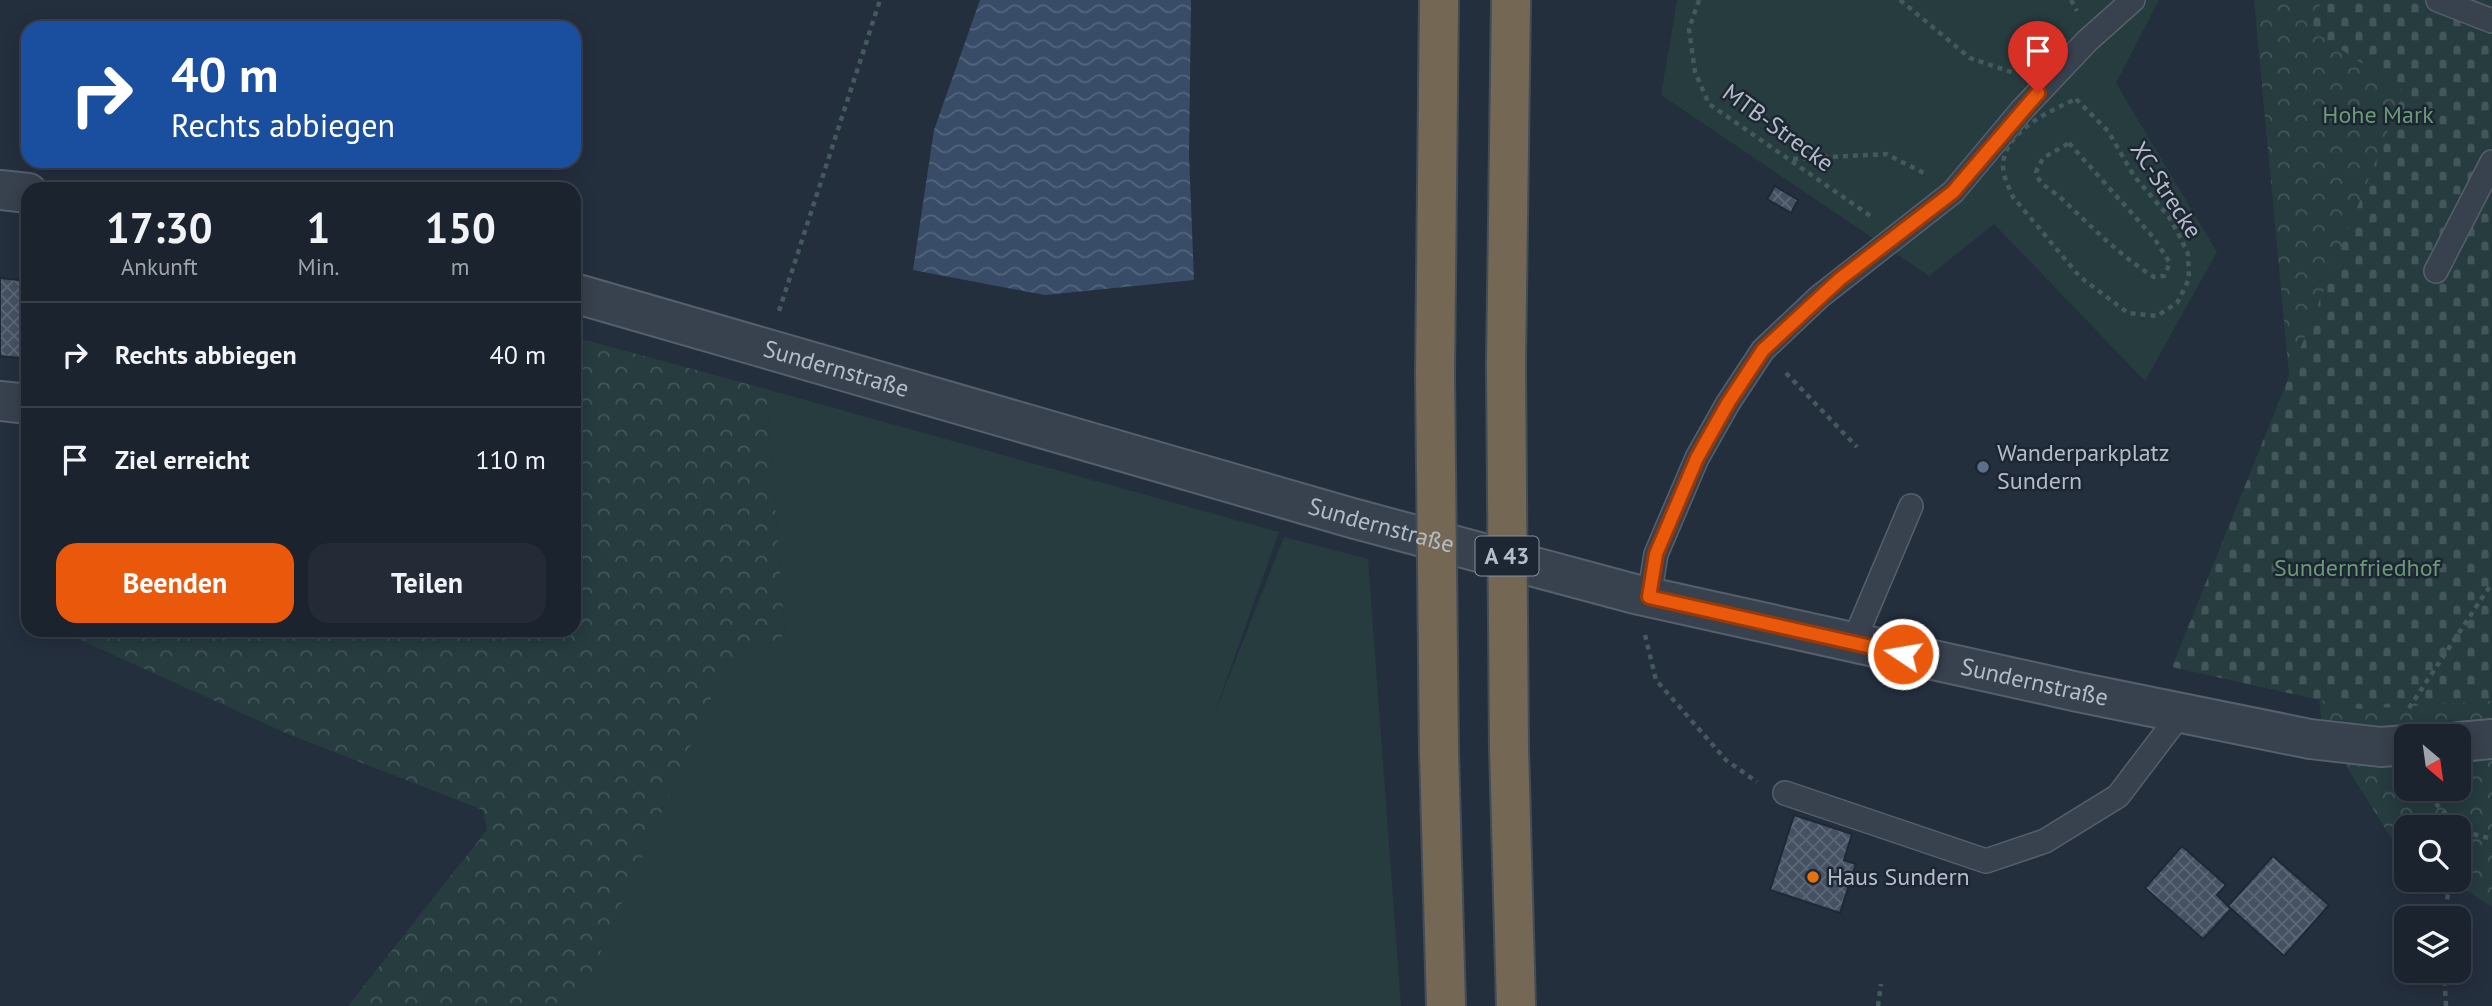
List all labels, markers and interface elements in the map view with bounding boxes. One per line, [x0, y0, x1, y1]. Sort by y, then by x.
pin [2008, 21, 2068, 93]
icon: arrive [2019, 32, 2057, 70]
text: 40 m [171, 42, 278, 106]
icon: right [56, 49, 147, 140]
street label: MTB-Strecke [1717, 77, 1840, 178]
park label: Hohe Mark [2322, 99, 2434, 130]
text: Rechts abbiegen [171, 104, 395, 146]
street label: XC-Strecke [2124, 135, 2209, 244]
text: 17:30 [106, 200, 213, 255]
text: 1 [307, 200, 330, 255]
text: 150 [424, 200, 496, 255]
text: Ankunft [121, 252, 198, 281]
text: Min. [298, 252, 339, 281]
text: m [451, 252, 470, 281]
street label: Sundernstraße [760, 333, 913, 404]
icon: right [56, 336, 94, 374]
text: Rechts abbiegen [115, 338, 297, 371]
text: 40 m [490, 338, 546, 371]
place label: Wanderparkplatz Sundern [1997, 437, 2170, 496]
icon: arrive [56, 441, 94, 479]
text: Ziel erreicht [115, 443, 250, 476]
text: 110 m [475, 443, 546, 476]
marker: Wanderparkplatz Sundern [1975, 459, 1991, 475]
street label: Sundernstraße [1305, 490, 1458, 560]
road number: A 43 [1476, 536, 1538, 576]
button: Beenden [56, 543, 294, 623]
button: Teilen [308, 543, 546, 623]
park label: Sundernfriedhof [2274, 552, 2441, 583]
position arrow [1866, 617, 1940, 691]
street label: Sundernstraße [1958, 651, 2111, 713]
north arrow [2394, 724, 2471, 802]
map controls [2394, 724, 2471, 983]
button: search [2394, 815, 2471, 892]
place label: Haus Sundern [1827, 861, 1970, 892]
marker: Haus Sundern [1805, 869, 1821, 885]
button: layers [2394, 906, 2471, 983]

